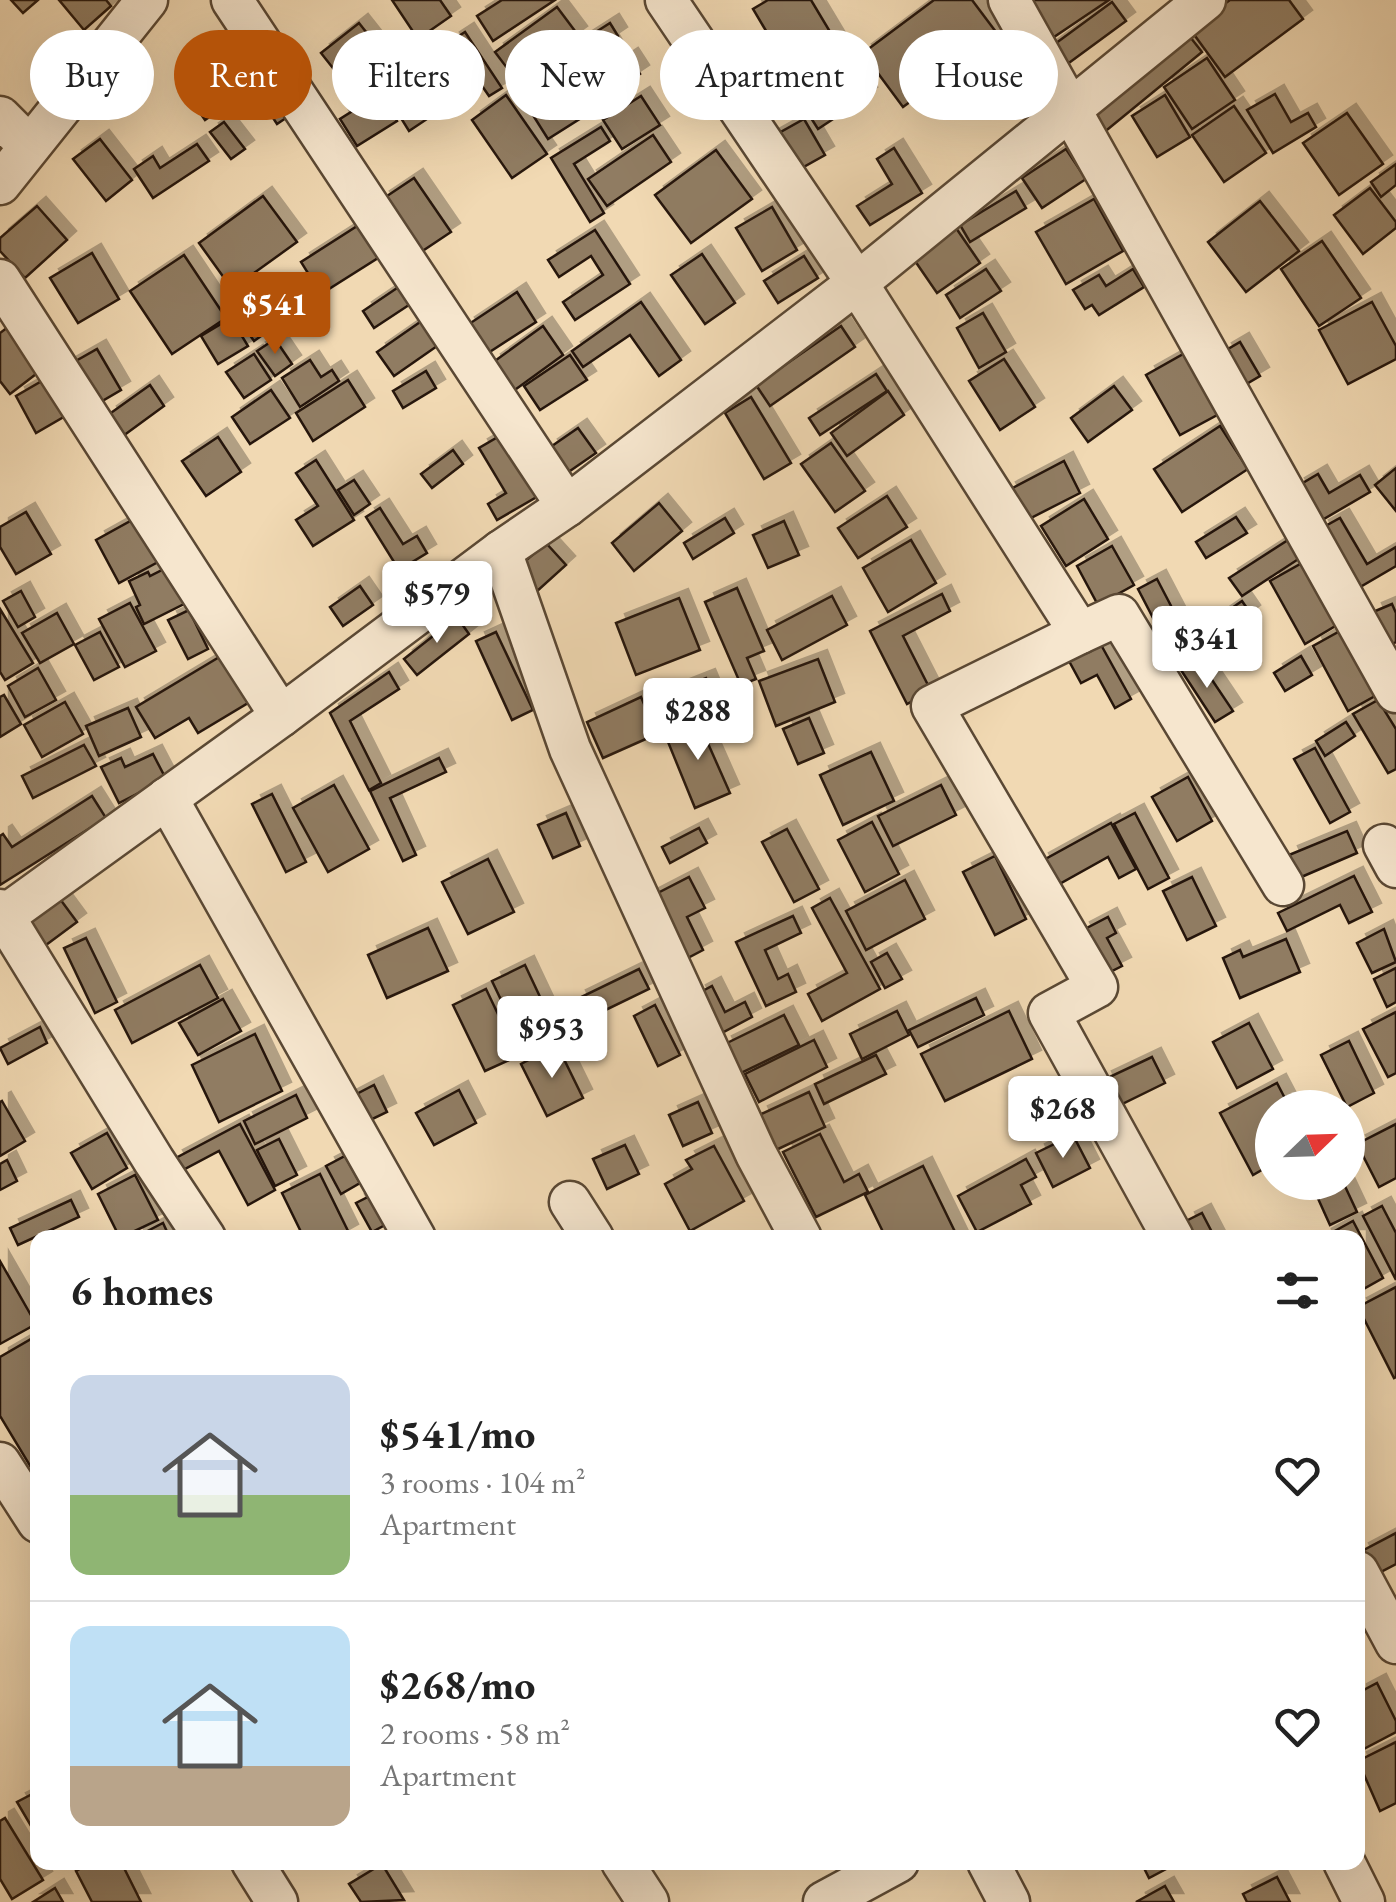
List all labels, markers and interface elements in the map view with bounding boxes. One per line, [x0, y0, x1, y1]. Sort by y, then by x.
chip: Buy [30, 30, 154, 120]
chip: Rent [174, 30, 312, 120]
chip: Filters [332, 30, 485, 120]
chip: New [505, 30, 640, 120]
chip: Apartment [660, 30, 879, 120]
chip: House [899, 30, 1058, 120]
pin: $541 [216, 272, 334, 357]
text: $541 [242, 283, 308, 325]
pin: $579 [378, 561, 496, 646]
text: $579 [404, 572, 470, 614]
pin: $341 [1148, 606, 1266, 691]
text: $341 [1174, 617, 1240, 659]
pin: $288 [639, 678, 757, 763]
text: $288 [665, 689, 731, 731]
pin: $953 [493, 996, 611, 1081]
text: $953 [519, 1007, 585, 1049]
pin: $268 [1004, 1076, 1122, 1161]
text: $268 [1030, 1087, 1096, 1129]
north arrow [1255, 1090, 1365, 1200]
map controls [1255, 1090, 1365, 1200]
text: 6 homes [70, 1263, 213, 1318]
icon: filters [1270, 1263, 1325, 1318]
text: $541/mo [380, 1406, 536, 1461]
icon: home [150, 1415, 270, 1535]
icon: heart [1270, 1448, 1325, 1503]
text: 3 rooms · 104 m² [380, 1461, 586, 1503]
text: Apartment [380, 1503, 516, 1545]
text: $268/mo [380, 1657, 536, 1712]
icon: home [150, 1666, 270, 1786]
icon: heart [1270, 1699, 1325, 1754]
text: 2 rooms · 58 m² [380, 1712, 570, 1754]
text: Apartment [380, 1754, 516, 1796]

